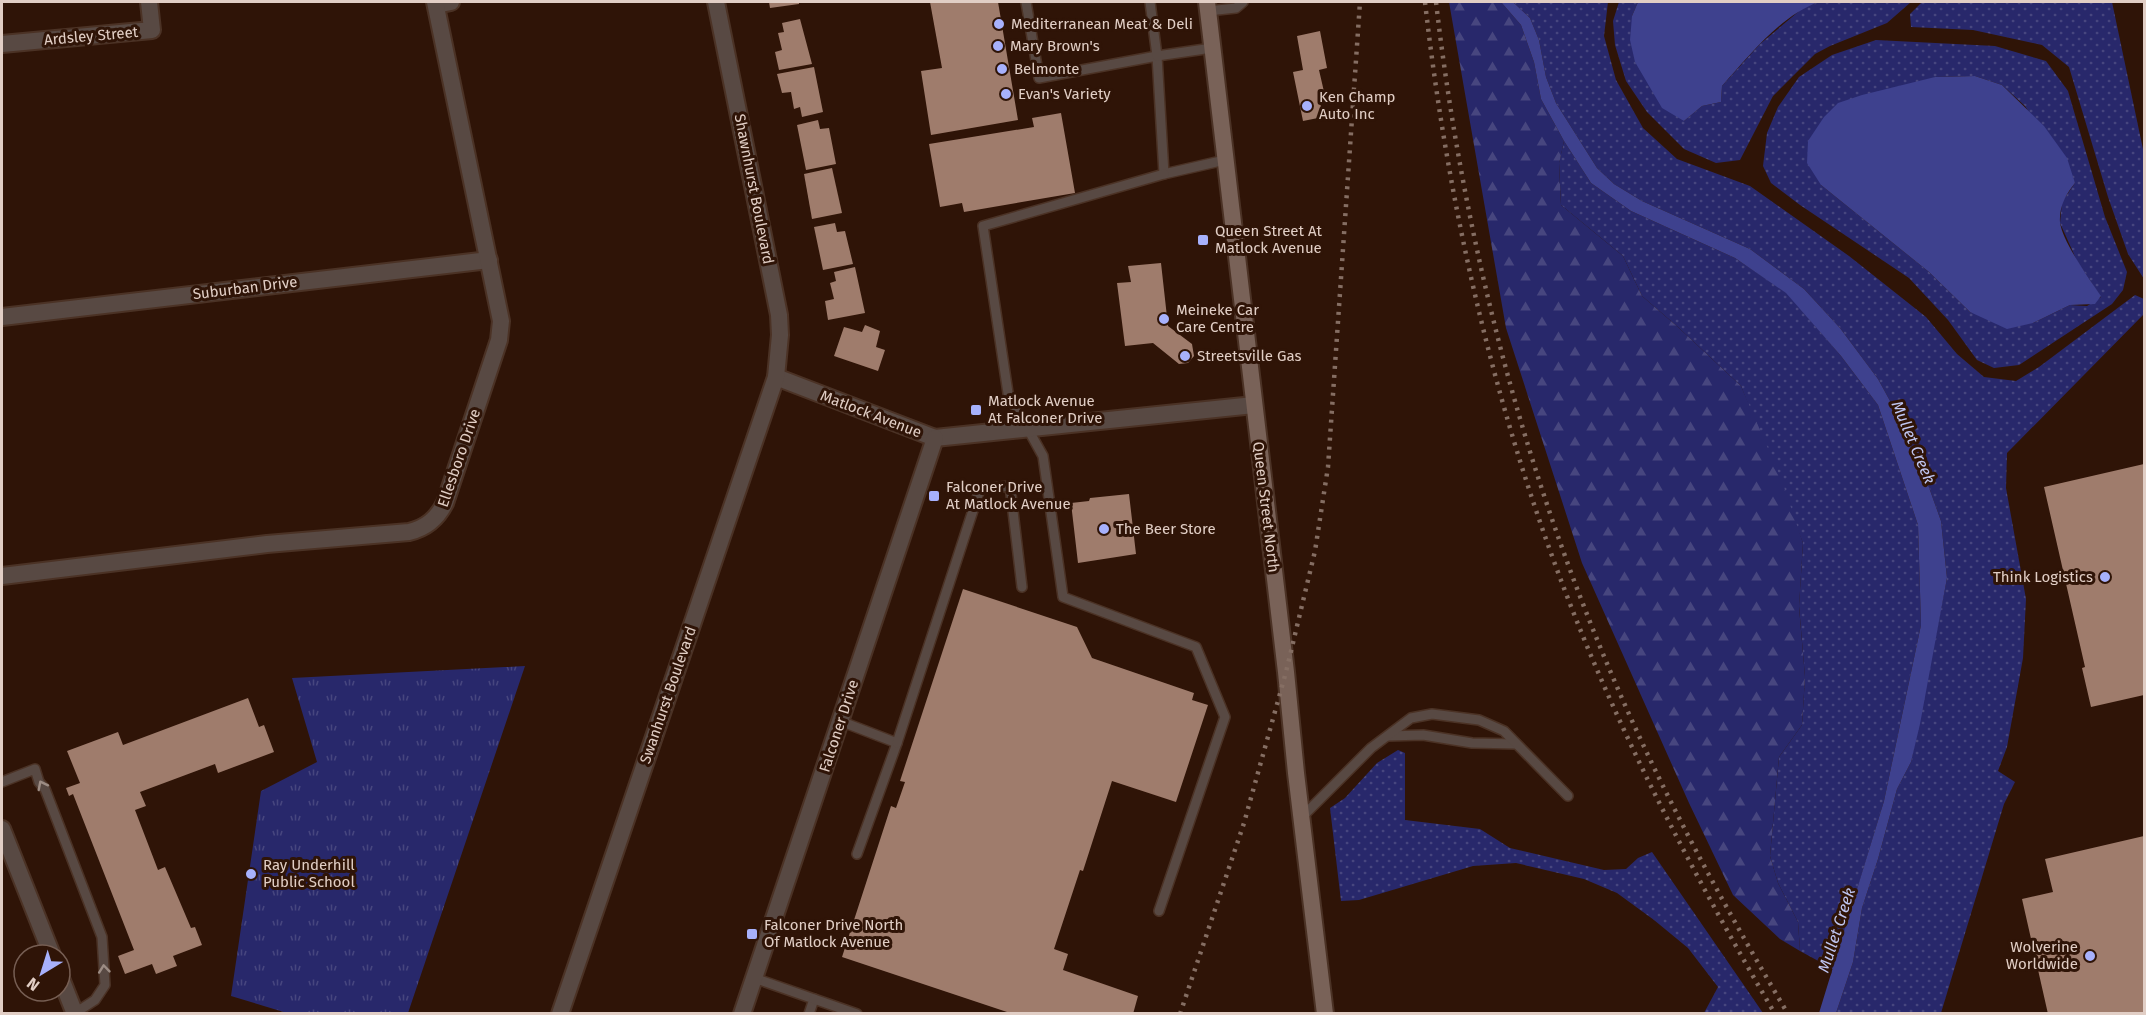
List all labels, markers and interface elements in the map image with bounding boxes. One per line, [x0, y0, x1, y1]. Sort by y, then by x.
place label: Mediterranean Meat & Deli [1011, 15, 1193, 33]
marker: Mediterranean Meat & Deli [992, 17, 1006, 31]
street label: Ardsley Street [43, 23, 139, 49]
place label: Mary Brown's [1010, 37, 1100, 55]
marker: Mary Brown's [991, 39, 1005, 53]
place label: Belmonte [1014, 60, 1079, 78]
marker: Belmonte [995, 62, 1009, 76]
place label: Evan's Variety [1018, 85, 1111, 103]
marker: Evan's Variety [999, 87, 1013, 101]
place label: Ken Champ Auto Inc [1319, 88, 1396, 123]
marker: Ken Champ Auto Inc [1300, 99, 1314, 113]
street label: Shawnhurst Boulevard [731, 112, 777, 266]
place label: Queen Street At Matlock Avenue [1215, 222, 1322, 257]
marker: Queen Street At Matlock Avenue [1196, 233, 1210, 247]
street label: Suburban Drive [192, 273, 298, 303]
place label: Meineke Car Care Centre [1176, 301, 1259, 336]
marker: Meineke Car Care Centre [1157, 312, 1171, 326]
place label: Streetsville Gas [1197, 347, 1301, 365]
marker: Streetsville Gas [1178, 349, 1192, 363]
street label: Matlock Avenue [818, 386, 924, 442]
place label: Matlock Avenue At Falconer Drive [988, 392, 1102, 427]
water label: Mullet Creek [1888, 398, 1940, 487]
marker: Matlock Avenue At Falconer Drive [969, 403, 983, 417]
street label: Ellesboro Drive [434, 406, 484, 510]
street label: Queen Street North [1249, 440, 1283, 574]
place label: Falconer Drive At Matlock Avenue [946, 478, 1071, 513]
marker: Falconer Drive At Matlock Avenue [927, 489, 941, 503]
place label: The Beer Store [1116, 520, 1216, 538]
marker: The Beer Store [1097, 522, 1111, 536]
place label: Think Logistics [1993, 568, 2093, 586]
marker: Think Logistics [2098, 570, 2112, 584]
street label: Swanhurst Boulevard [636, 624, 700, 766]
street label: Falconer Drive [816, 677, 862, 775]
one-way arrow [38, 781, 50, 792]
place label: Ray Underhill Public School [263, 856, 355, 891]
marker: Ray Underhill Public School [244, 867, 258, 881]
water label: Mullet Creek [1814, 885, 1859, 975]
place label: Falconer Drive North Of Matlock Avenue [764, 916, 903, 951]
marker: Falconer Drive North Of Matlock Avenue [745, 927, 759, 941]
place label: Wolverine Worldwide [2006, 938, 2078, 973]
north arrow [12, 943, 72, 1003]
marker: Wolverine Worldwide [2083, 949, 2097, 963]
one-way arrow [98, 964, 110, 973]
text: N [23, 974, 43, 995]

